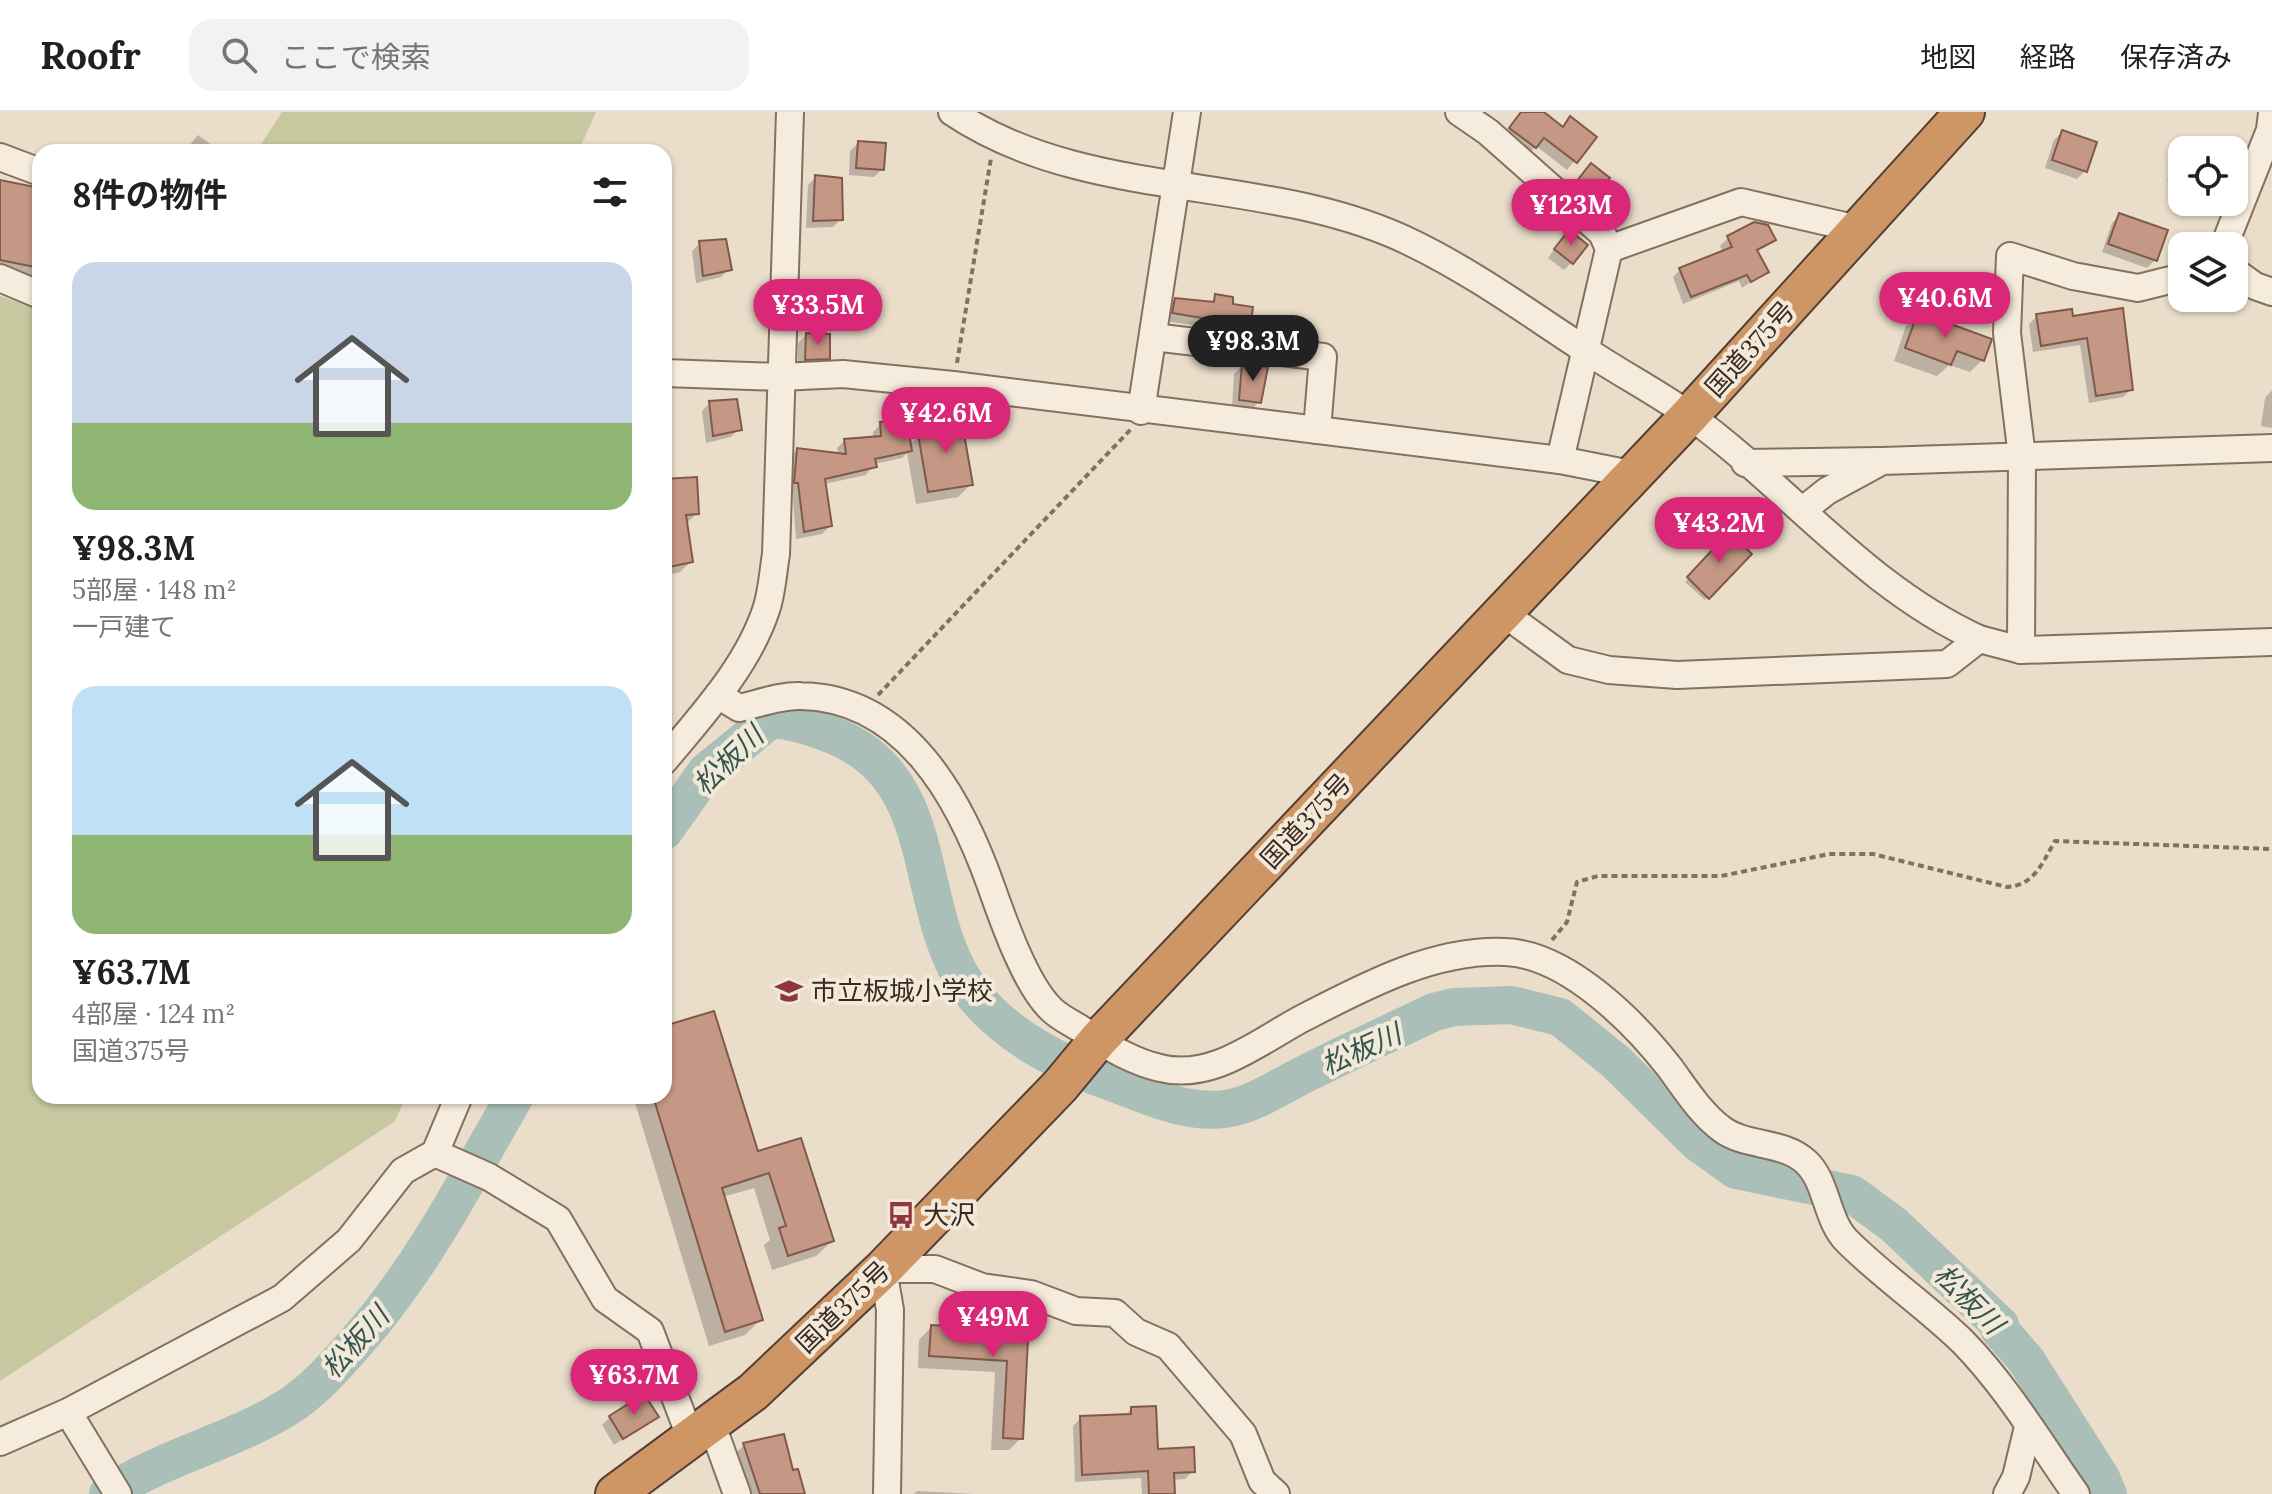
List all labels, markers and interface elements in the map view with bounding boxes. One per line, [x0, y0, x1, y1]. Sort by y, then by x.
search box [189, 19, 749, 91]
text: Roofr [40, 31, 141, 79]
icon: search [217, 33, 261, 77]
text: ここで検索 [281, 38, 431, 76]
text: 地図 [1920, 39, 1976, 75]
text: 経路 [2020, 39, 2076, 75]
text: 保存済み [2120, 39, 2232, 75]
map controls [2168, 136, 2248, 312]
button: locate [2168, 136, 2248, 216]
icon: filters [588, 170, 632, 214]
text: 8件の物件 [72, 173, 227, 216]
pin: ¥123M [1515, 179, 1627, 247]
text: ¥123M [1529, 188, 1613, 221]
button: layers [2168, 232, 2248, 312]
pin: ¥40.6M [1880, 272, 2010, 340]
pin: ¥33.5M [753, 279, 883, 347]
text: ¥40.6M [1897, 281, 1993, 314]
text: ¥33.5M [771, 288, 865, 321]
street label: 国道375号 [1698, 294, 1801, 404]
icon: home [280, 314, 424, 458]
pin: ¥98.3M [1188, 315, 1318, 383]
text: ¥98.3M [1206, 324, 1300, 357]
pin: ¥42.6M [881, 387, 1011, 455]
text: ¥42.6M [899, 396, 993, 429]
pin: ¥43.2M [1654, 497, 1784, 565]
text: ¥43.2M [1673, 506, 1765, 539]
text: ¥98.3M [72, 526, 196, 569]
text: 5部屋 · 148 m² [72, 573, 237, 606]
text: 一戸建て [72, 610, 176, 643]
water label: 松板川 [685, 716, 773, 802]
icon: home [280, 738, 424, 882]
street label: 国道375号 [1253, 766, 1358, 875]
text: ¥63.7M [72, 950, 191, 993]
place label: 市立板城小学校 [811, 974, 993, 1007]
school or university icon: 市立板城小学校 [774, 976, 804, 1006]
text: 4部屋 · 124 m² [72, 997, 235, 1030]
water label: 松板川 [1315, 1014, 1409, 1083]
text: 国道375号 [72, 1034, 190, 1067]
place label: 大沢 [923, 1198, 975, 1231]
bus stop icon: 大沢 [886, 1200, 916, 1230]
street label: 国道375号 [789, 1254, 897, 1359]
water label: 松板川 [1927, 1257, 2014, 1344]
pin: ¥49M [946, 1291, 1040, 1359]
water label: 松板川 [314, 1297, 398, 1385]
text: ¥49M [956, 1300, 1030, 1333]
pin: ¥63.7M [569, 1349, 699, 1417]
text: ¥63.7M [588, 1358, 680, 1391]

